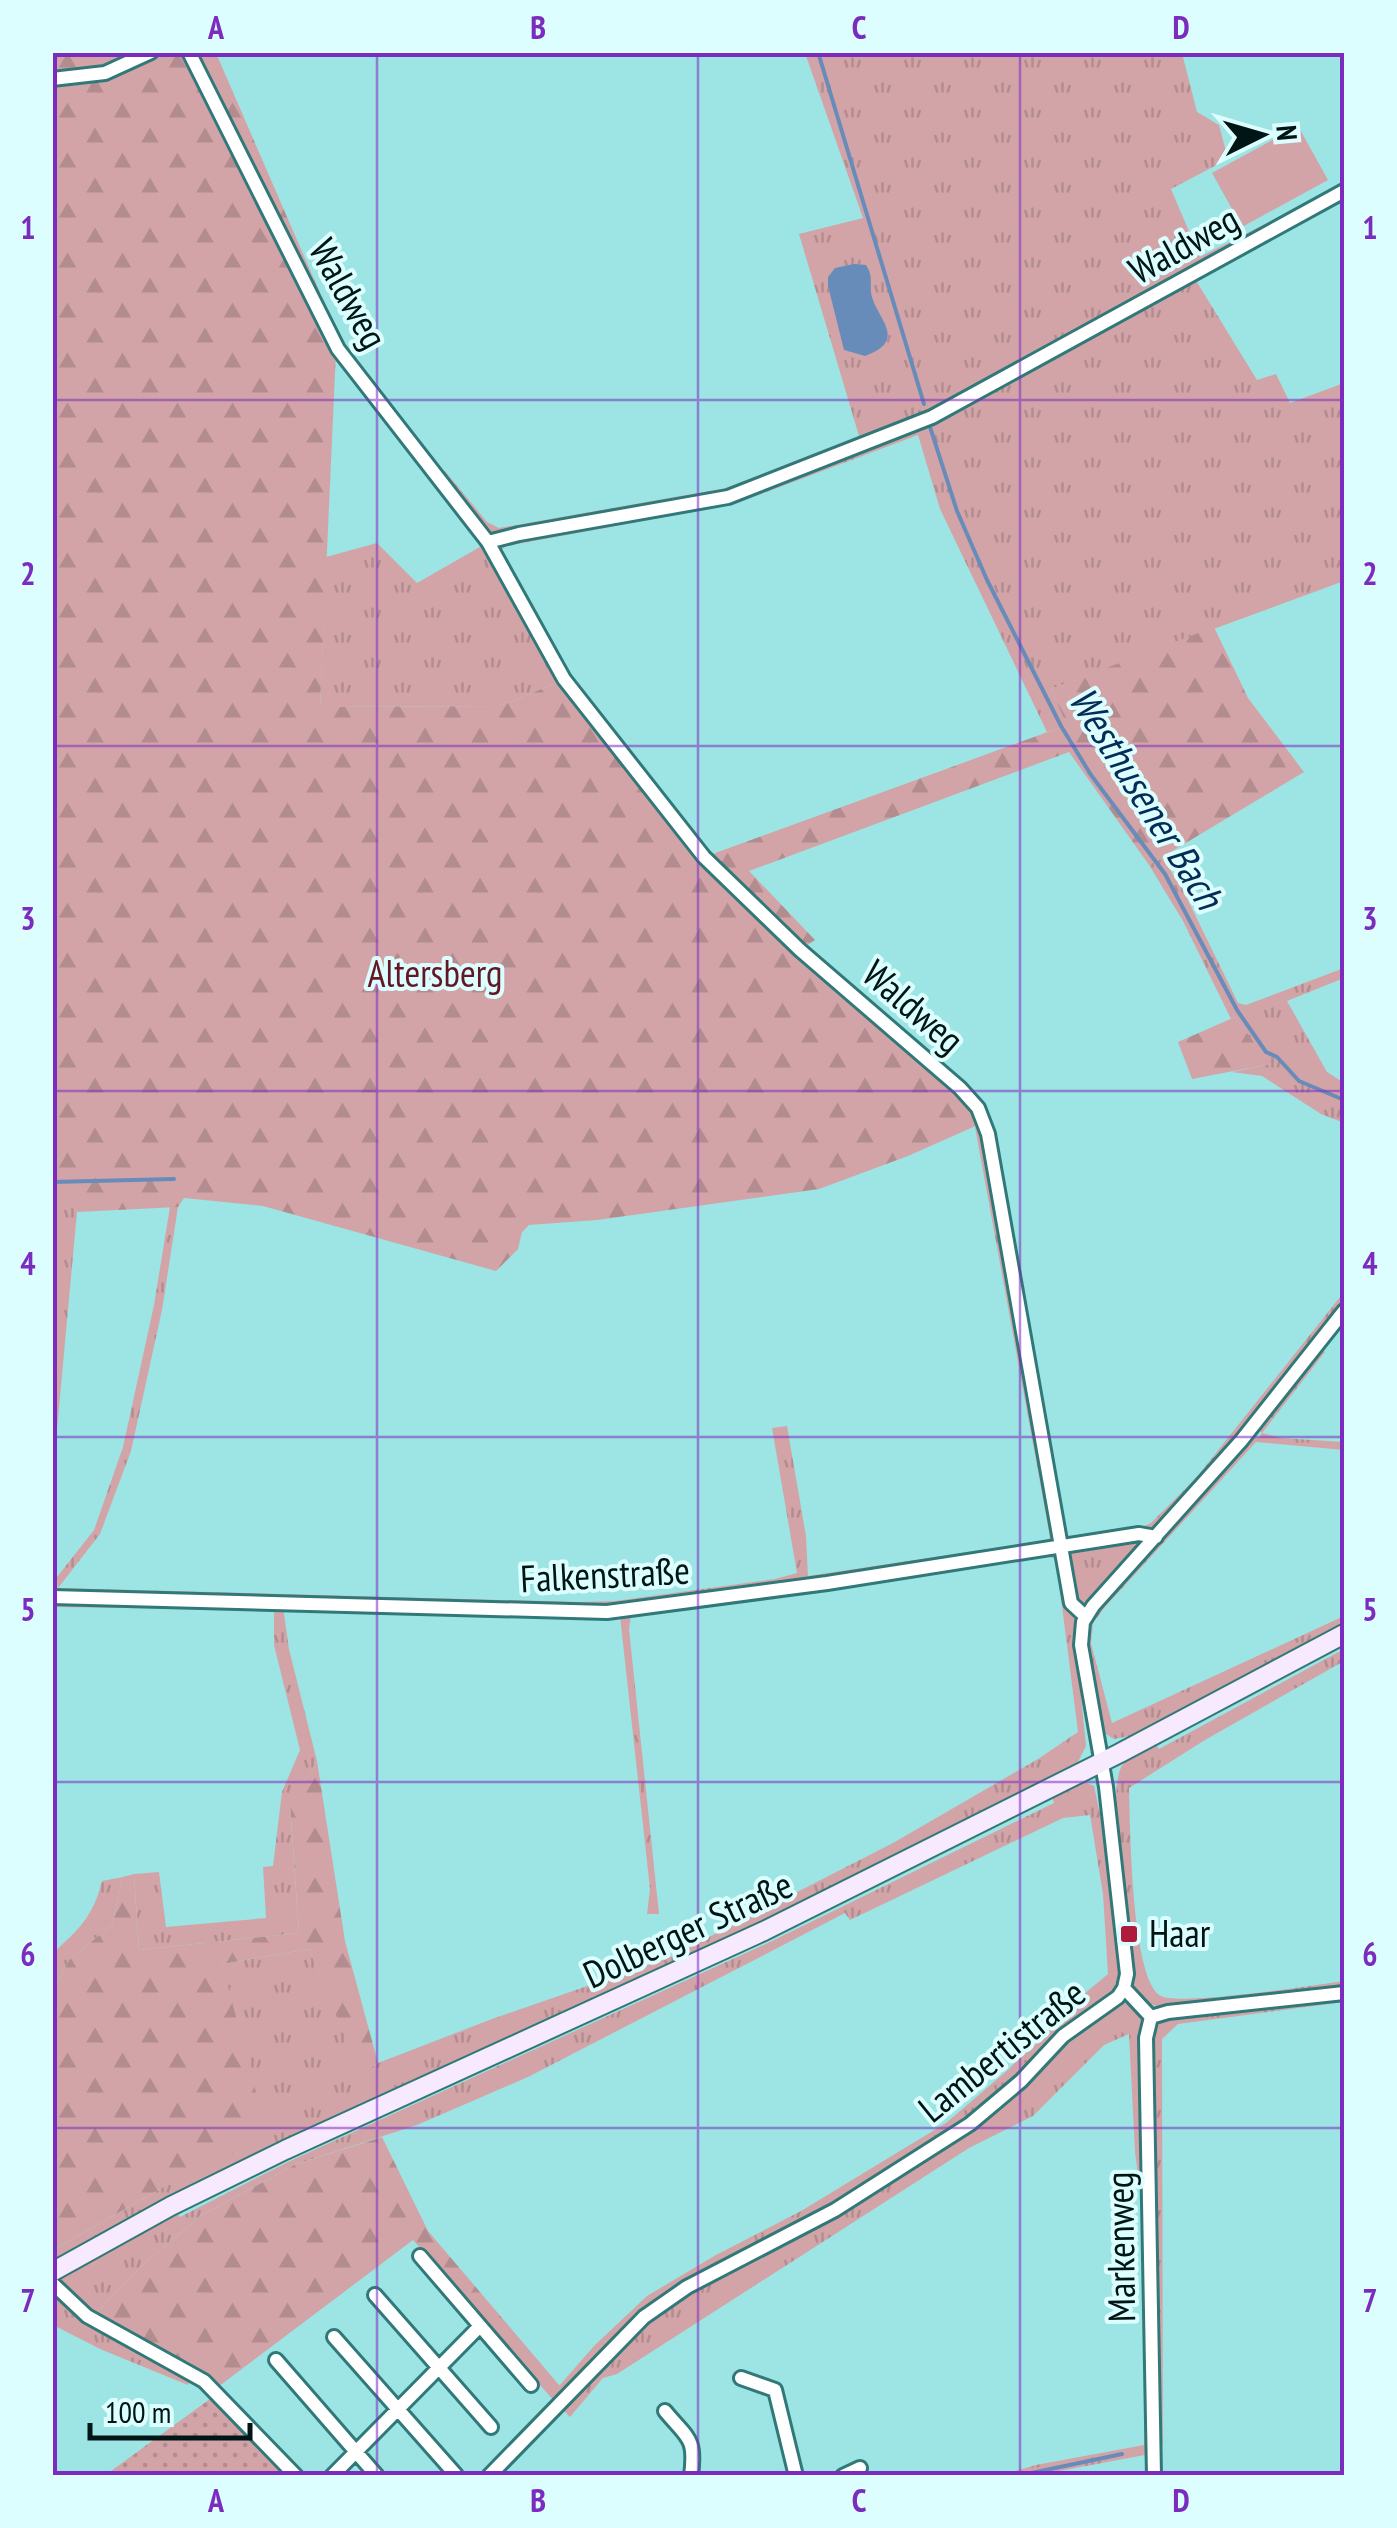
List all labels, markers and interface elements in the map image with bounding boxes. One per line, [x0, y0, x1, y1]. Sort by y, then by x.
text: A [207, 6, 225, 48]
text: B [530, 6, 546, 48]
text: C [852, 6, 867, 48]
text: D [1172, 6, 1190, 48]
north arrow [1212, 85, 1312, 185]
text: N [1268, 124, 1306, 142]
street label: Waldweg [1120, 194, 1247, 294]
text: 1 [20, 206, 36, 248]
text: 1 [1362, 206, 1378, 248]
street label: Waldweg [299, 230, 399, 357]
text: 2 [20, 552, 36, 594]
text: 2 [1362, 552, 1378, 594]
water label: Westhusener Bach [1058, 677, 1237, 920]
text: 3 [20, 897, 36, 939]
text: 3 [1362, 897, 1378, 939]
park label: Altersberg [368, 948, 502, 997]
street label: Waldweg [853, 948, 975, 1063]
text: 4 [20, 1242, 36, 1284]
text: 4 [1362, 1242, 1378, 1284]
street label: Falkenstraße [519, 1545, 691, 1602]
text: 5 [20, 1588, 36, 1630]
text: 5 [1362, 1588, 1378, 1630]
street label: Dolberger Straße [575, 1859, 800, 1998]
place label: Haar [1149, 1908, 1211, 1957]
marker: Haar [1118, 1923, 1140, 1945]
text: 6 [20, 1933, 36, 1975]
text: 6 [1362, 1933, 1378, 1975]
street label: Lambertistraße [908, 1968, 1094, 2132]
street label: Markenweg [1094, 2171, 1145, 2323]
text: 7 [20, 2279, 36, 2321]
text: 7 [1362, 2279, 1378, 2321]
scale bar [90, 2378, 250, 2440]
text: 100 m [105, 2392, 171, 2431]
text: A [207, 2479, 225, 2521]
text: B [530, 2479, 546, 2521]
text: C [852, 2479, 867, 2521]
text: D [1172, 2479, 1190, 2521]

